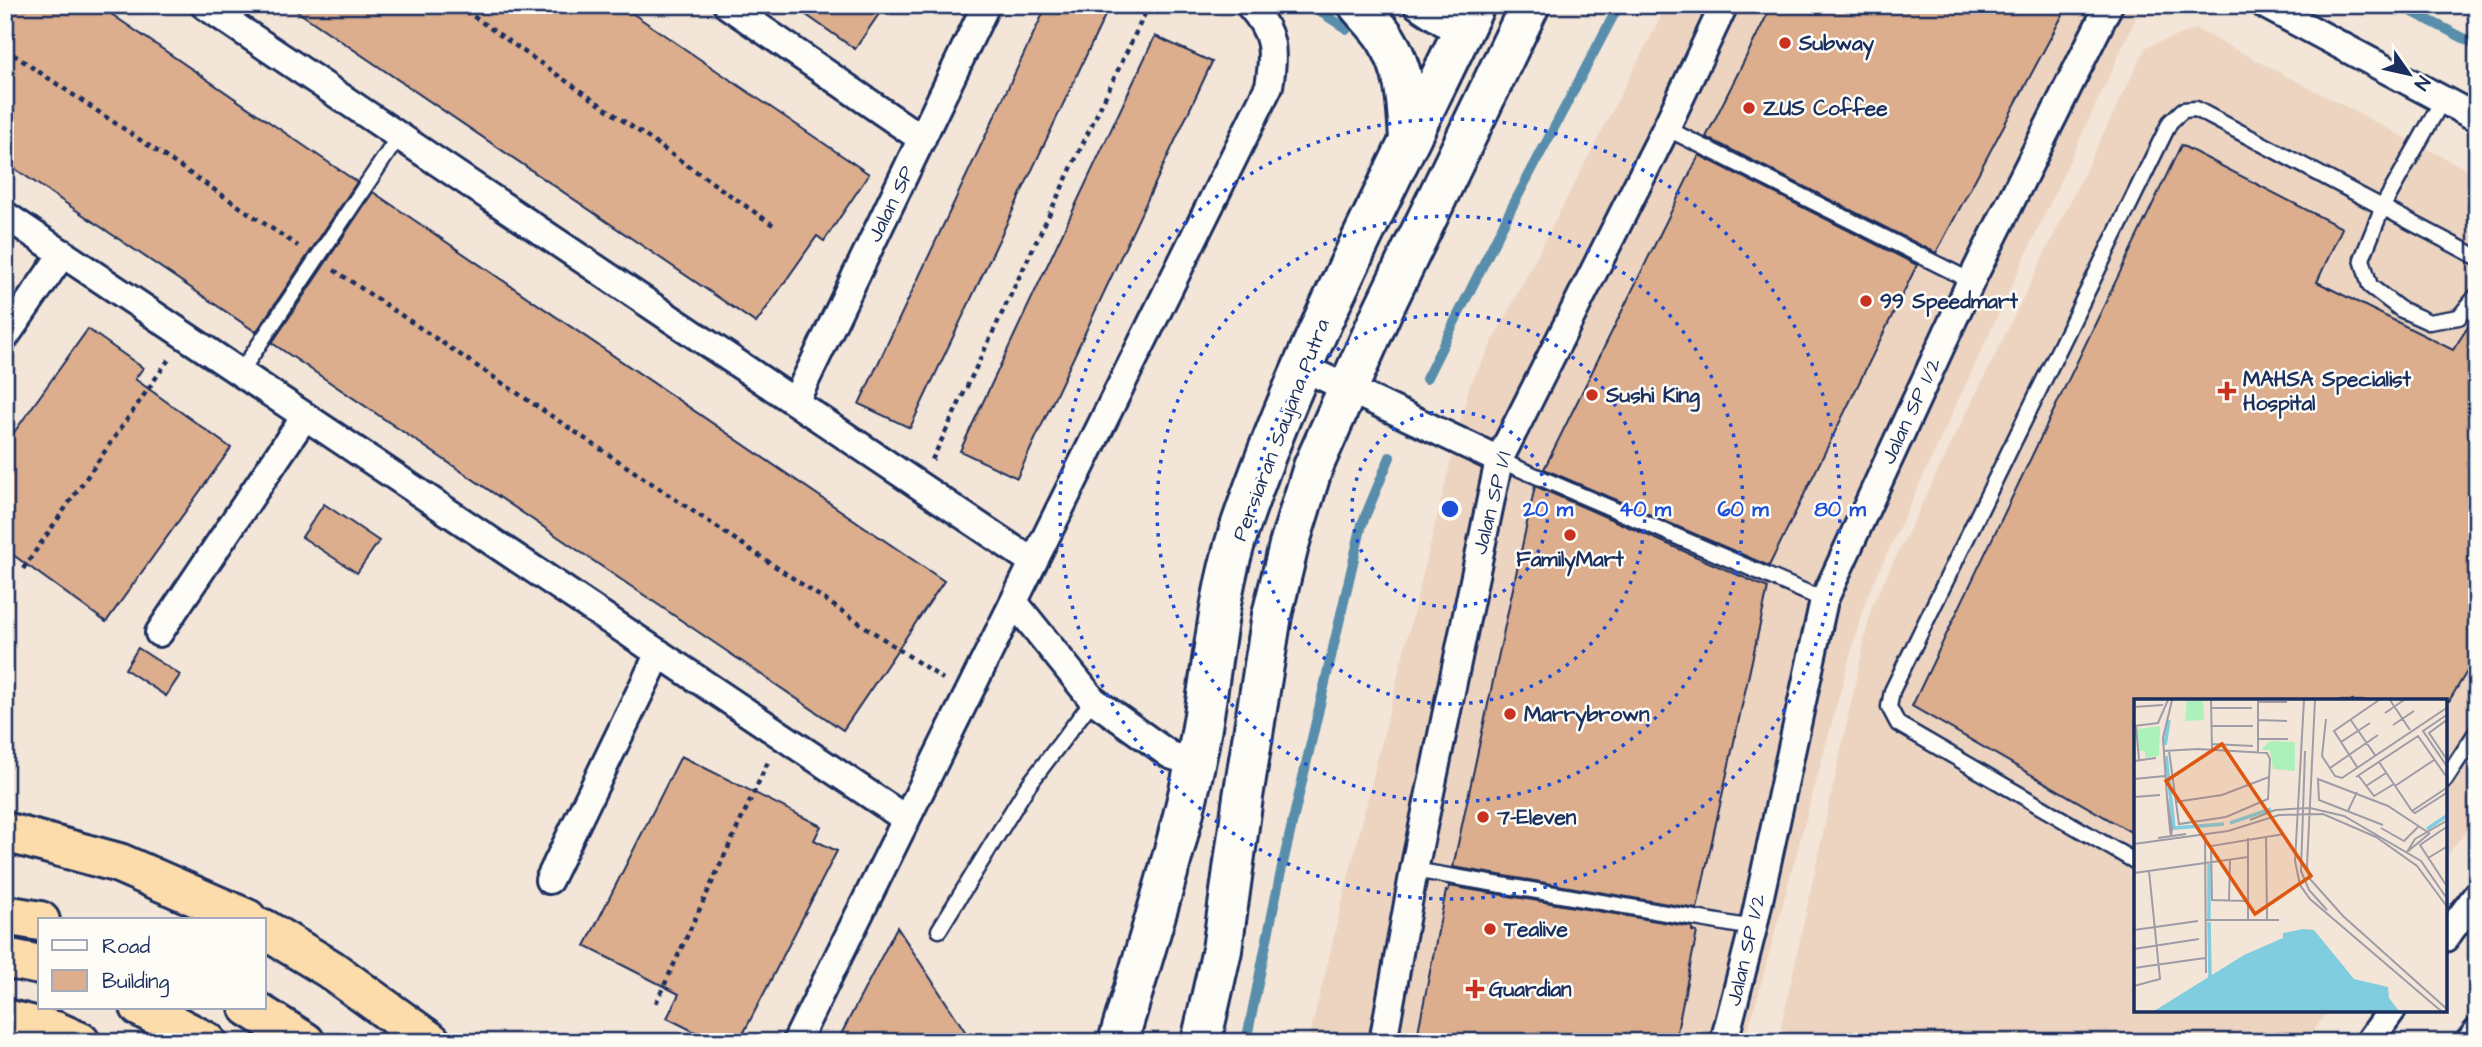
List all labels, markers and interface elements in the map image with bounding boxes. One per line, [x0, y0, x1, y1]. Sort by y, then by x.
place label: Subway [1798, 29, 1875, 61]
marker: Subway [1777, 35, 1793, 51]
north arrow [2374, 38, 2444, 108]
text: N [2407, 70, 2436, 95]
place label: ZUS Coffee [1763, 94, 1888, 123]
marker: ZUS Coffee [1741, 100, 1757, 116]
street label: Jalan SP [860, 160, 922, 247]
place label: 99 Speedmart [1880, 287, 2019, 317]
marker: 99 Speedmart [1858, 293, 1874, 309]
street label: Persiaran Saujana Putra [1225, 315, 1337, 545]
street label: Jalan SP 1/2 [1874, 353, 1948, 469]
place label: MAHSA Specialist Hospital [2243, 365, 2412, 419]
place label: Sushi King [1605, 381, 1700, 412]
marker: MAHSA Specialist Hospital [2217, 381, 2237, 401]
marker: Sushi King [1584, 387, 1600, 403]
street label: Jalan SP 1/1 [1465, 448, 1519, 557]
text: 20 m [1522, 495, 1574, 524]
text: 40 m [1619, 495, 1672, 524]
text: 60 m [1717, 495, 1769, 524]
text: 80 m [1814, 495, 1866, 524]
centre of rings [1438, 497, 1462, 521]
marker: FamilyMart [1562, 527, 1578, 543]
place label: FamilyMart [1516, 545, 1624, 577]
inset map [2134, 699, 2447, 1012]
place label: Marrybrown [1524, 700, 1650, 732]
marker: Marrybrown [1502, 706, 1518, 722]
place label: 7-Eleven [1496, 803, 1577, 832]
marker: 7-Eleven [1475, 809, 1491, 825]
street label: Jalan SP 1/2 [1719, 891, 1773, 1009]
place label: Tealive [1503, 915, 1569, 944]
legend [38, 918, 266, 1009]
marker: Tealive [1482, 921, 1498, 937]
text: Road [102, 932, 150, 961]
text: Building [102, 967, 170, 998]
place label: Guardian [1489, 975, 1572, 1004]
marker: Guardian [1467, 981, 1483, 997]

